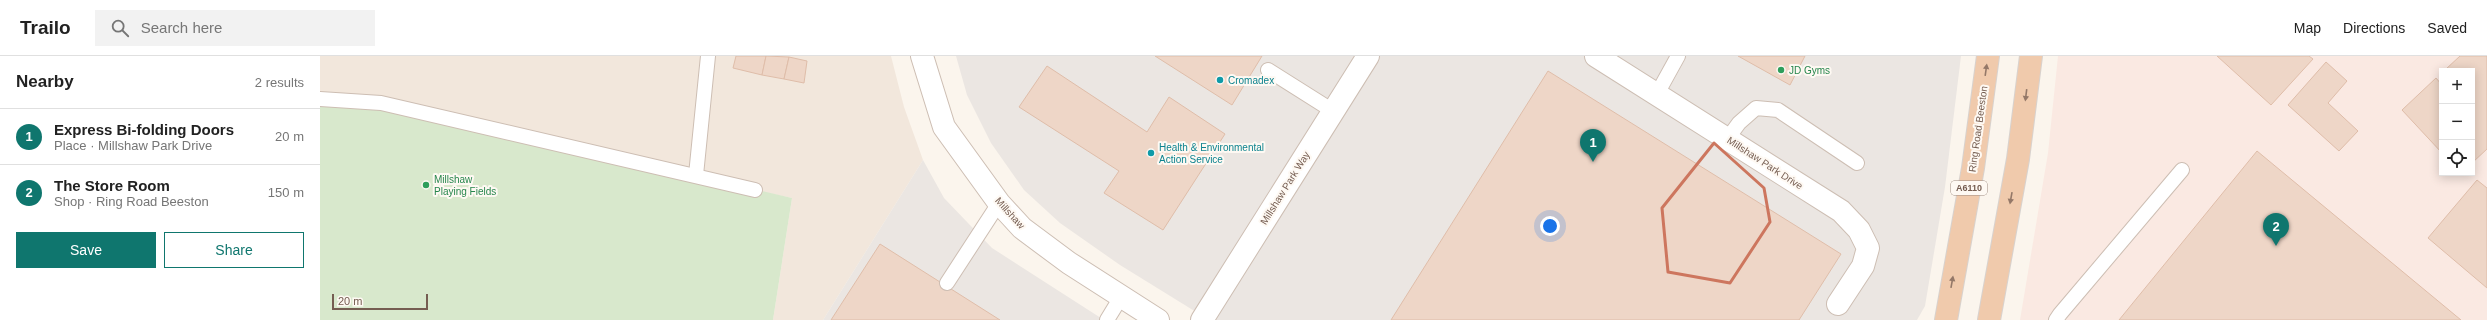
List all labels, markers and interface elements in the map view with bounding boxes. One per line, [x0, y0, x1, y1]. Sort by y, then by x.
search box [95, 10, 375, 46]
text: Trailo [20, 17, 71, 38]
icon: search [109, 17, 131, 39]
text: Search here [141, 19, 222, 36]
text: Map [2294, 20, 2321, 36]
text: Directions [2343, 20, 2405, 36]
text: Saved [2427, 20, 2467, 36]
one-way arrow [1983, 64, 1989, 76]
marker: JD Gyms [1776, 65, 1786, 75]
place label: JD Gyms [1789, 65, 1830, 76]
map controls [2439, 68, 2475, 176]
button: + [2439, 68, 2475, 104]
text: Nearby [16, 72, 74, 91]
text: 2 results [255, 75, 304, 90]
marker: Cromadex [1215, 75, 1225, 85]
place label: Cromadex [1228, 75, 1274, 86]
street label: Ring Road Beeston [1967, 85, 1989, 173]
one-way arrow [2023, 89, 2029, 101]
button: − [2439, 104, 2475, 140]
text: Express Bi-folding Doors [54, 121, 234, 138]
text: 1 [25, 129, 33, 144]
text: 20 m [275, 129, 304, 144]
pin: 1 [1580, 129, 1606, 162]
street label: Millshaw Park Drive [1725, 134, 1805, 192]
text: Place · Millshaw Park Drive [54, 138, 212, 153]
button: locate [2439, 140, 2475, 176]
place label: Health & Environmental Action Service [1159, 142, 1264, 165]
marker: Health & Environmental Action Service [1146, 148, 1156, 158]
street label: Millshaw Park Way [1258, 149, 1312, 227]
place label: Millshaw Playing Fields [434, 174, 496, 197]
text: The Store Room [54, 177, 170, 194]
marker: Millshaw Playing Fields [421, 180, 431, 190]
road number: A6110 [1951, 181, 1987, 195]
text: 2 [25, 185, 33, 200]
text: 150 m [268, 185, 304, 200]
one-way arrow [2008, 191, 2014, 204]
text: Shop · Ring Road Beeston [54, 194, 209, 209]
street label: Millshaw [993, 195, 1027, 232]
pin: 2 [2263, 213, 2289, 246]
your location [1540, 216, 1560, 236]
button: Save [16, 232, 156, 268]
button: Share [164, 232, 304, 268]
one-way arrow [1950, 276, 1956, 288]
scale bar [332, 292, 428, 311]
text: 20 m [338, 295, 362, 307]

